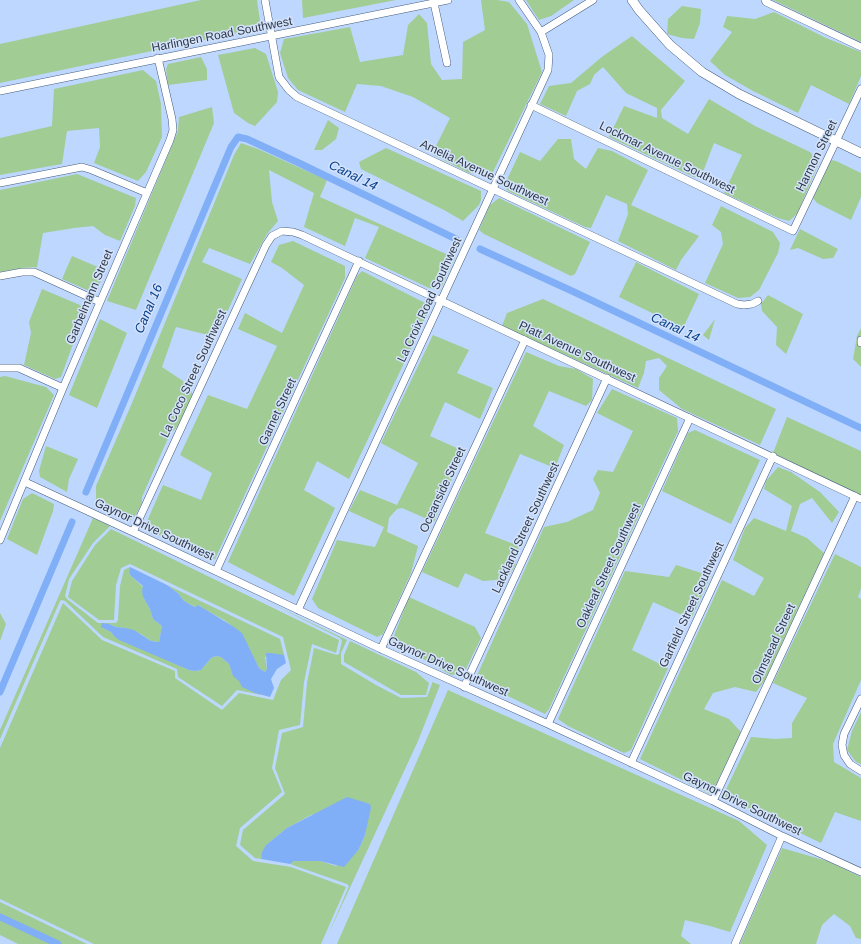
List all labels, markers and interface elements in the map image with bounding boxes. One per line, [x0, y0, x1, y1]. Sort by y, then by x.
street label: Harlingen Road Southwest [151, 14, 293, 56]
street label: Harmon Street [793, 118, 841, 194]
street label: Lockmar Avenue Southwest [597, 119, 737, 197]
street label: Amelia Avenue Southwest [418, 137, 550, 209]
water label: Canal 14 [326, 158, 380, 194]
street label: La Croix Road Southwest [395, 235, 465, 365]
street label: Garbelmann Street [64, 248, 116, 346]
water label: Canal 16 [132, 282, 166, 336]
street label: La Coco Street Southwest [158, 308, 230, 440]
water label: Canal 14 [648, 310, 702, 346]
street label: Platt Avenue Southwest [516, 319, 638, 385]
street label: Garnet Street [256, 376, 300, 448]
street label: Oceanside Street [417, 445, 469, 535]
street label: Lackland Street Southwest [489, 460, 563, 596]
street label: Gaynor Drive Southwest [92, 496, 216, 564]
street label: Oakleaf Street Southwest [574, 501, 644, 631]
street label: Garfield Street Southwest [657, 540, 727, 670]
street label: Olmstead Street [749, 602, 799, 686]
street label: Gaynor Drive Southwest [386, 634, 510, 700]
street label: Gaynor Drive Southwest [680, 769, 804, 839]

